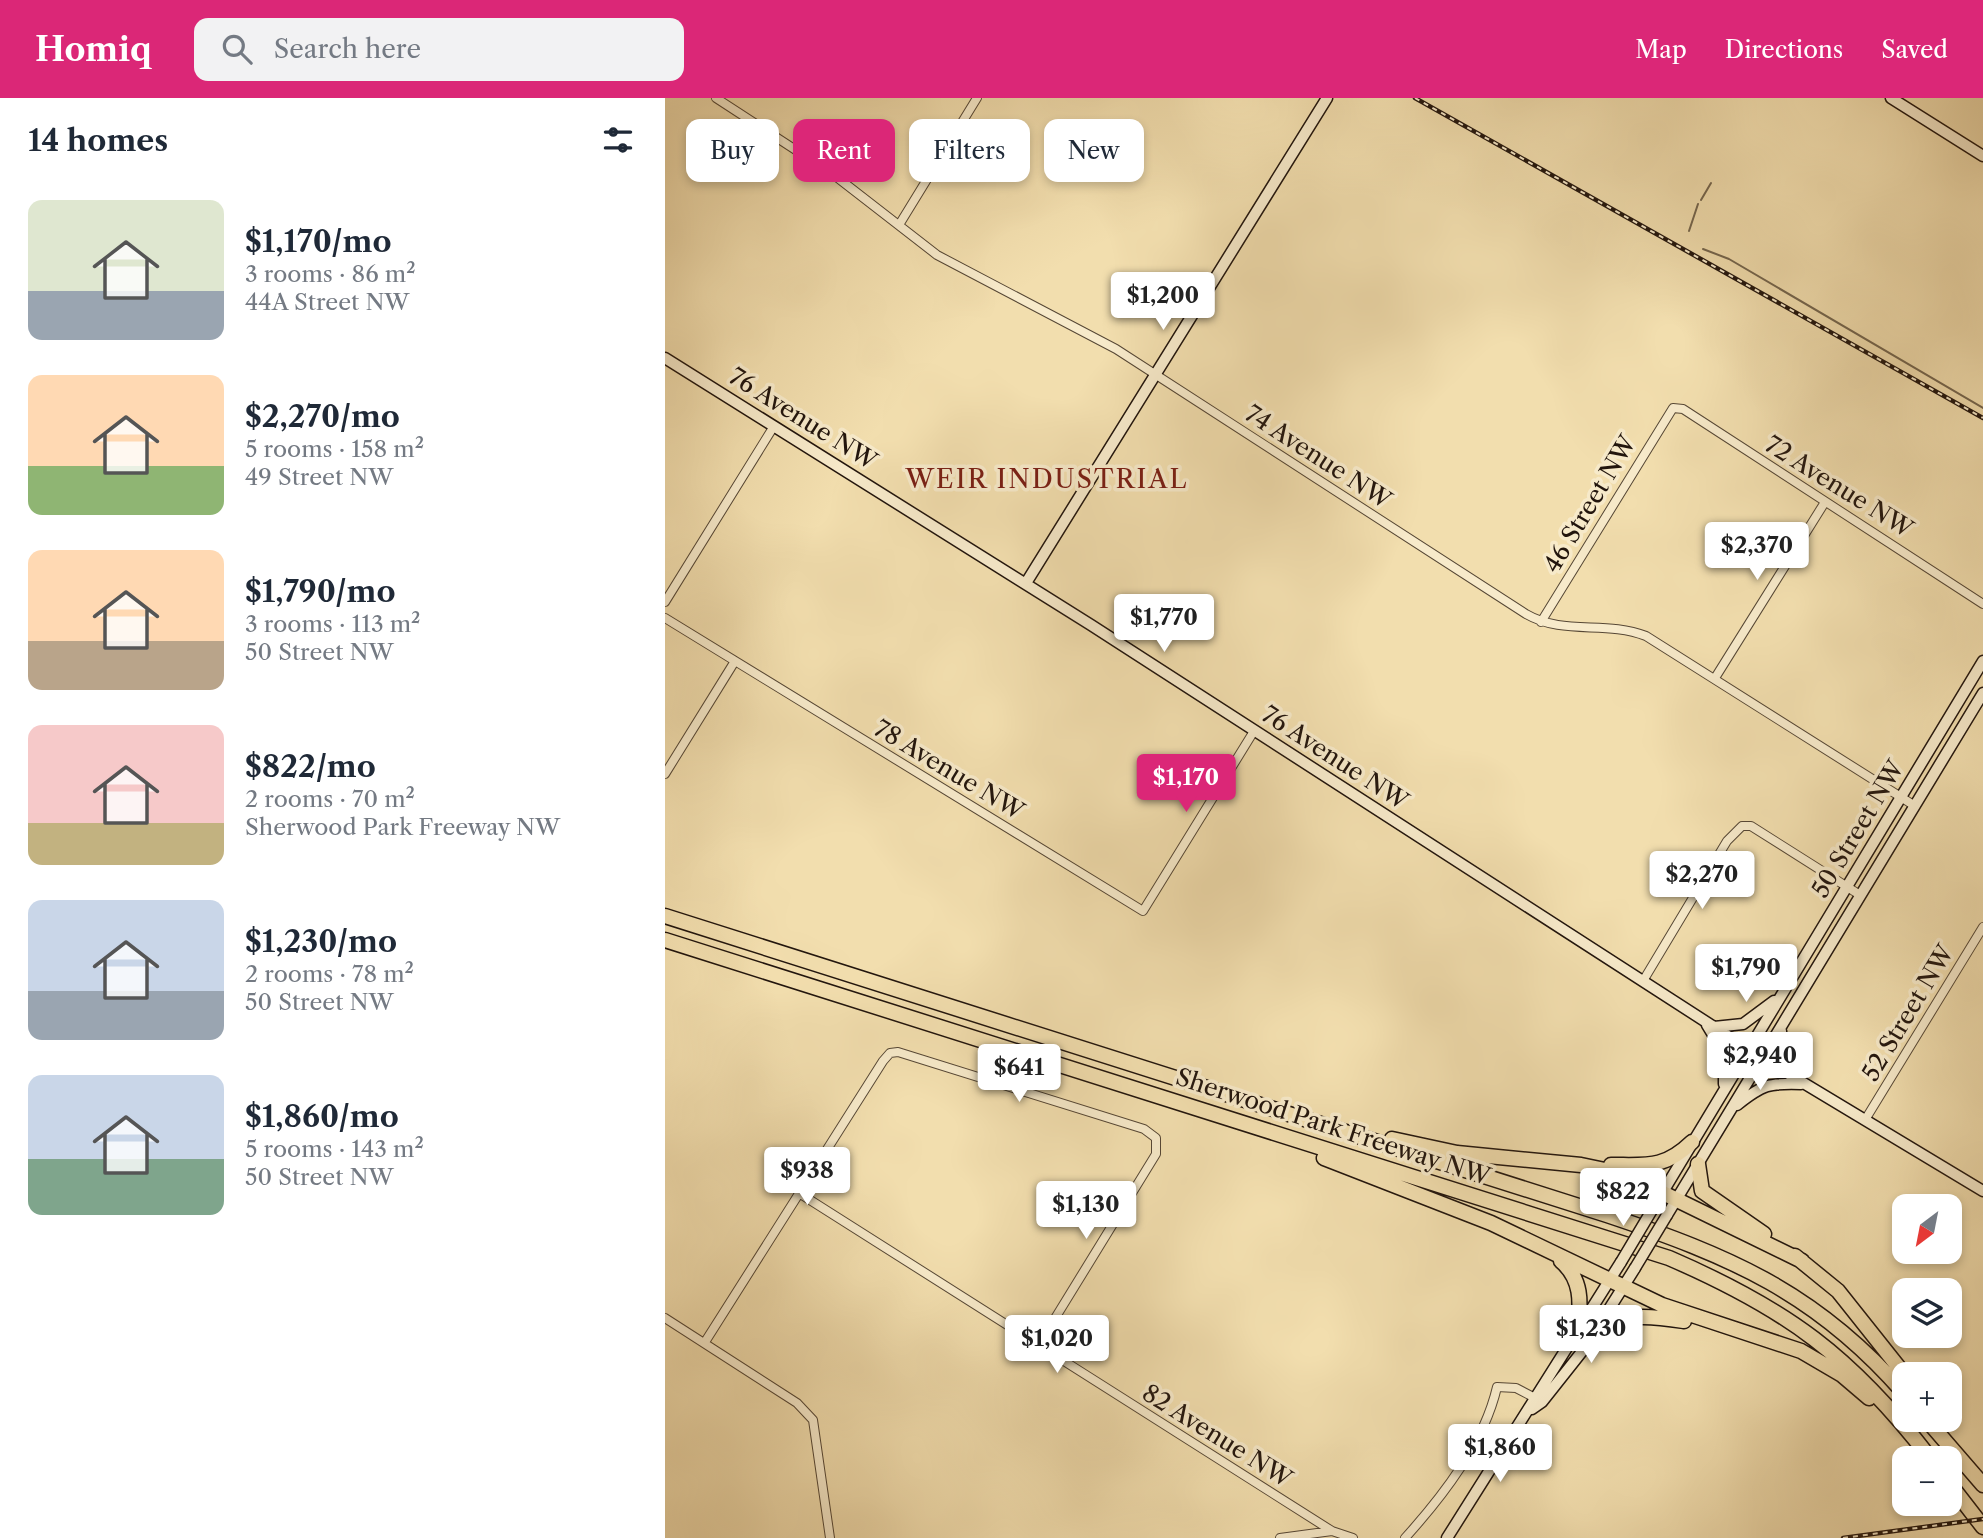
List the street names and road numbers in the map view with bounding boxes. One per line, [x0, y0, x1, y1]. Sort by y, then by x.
street label: 76 Avenue NW [724, 362, 883, 476]
street label: 74 Avenue NW [1240, 399, 1397, 515]
street label: 46 Street NW [1537, 429, 1642, 578]
street label: 72 Avenue NW [1760, 430, 1919, 544]
street label: 76 Avenue NW [1257, 700, 1414, 816]
street label: 78 Avenue NW [869, 714, 1030, 826]
street label: 50 Street NW [1805, 754, 1910, 903]
street label: 52 Street NW [1856, 939, 1960, 1086]
street label: Sherwood Park Freeway NW [1172, 1062, 1495, 1191]
street label: 82 Avenue NW [1137, 1378, 1298, 1494]

